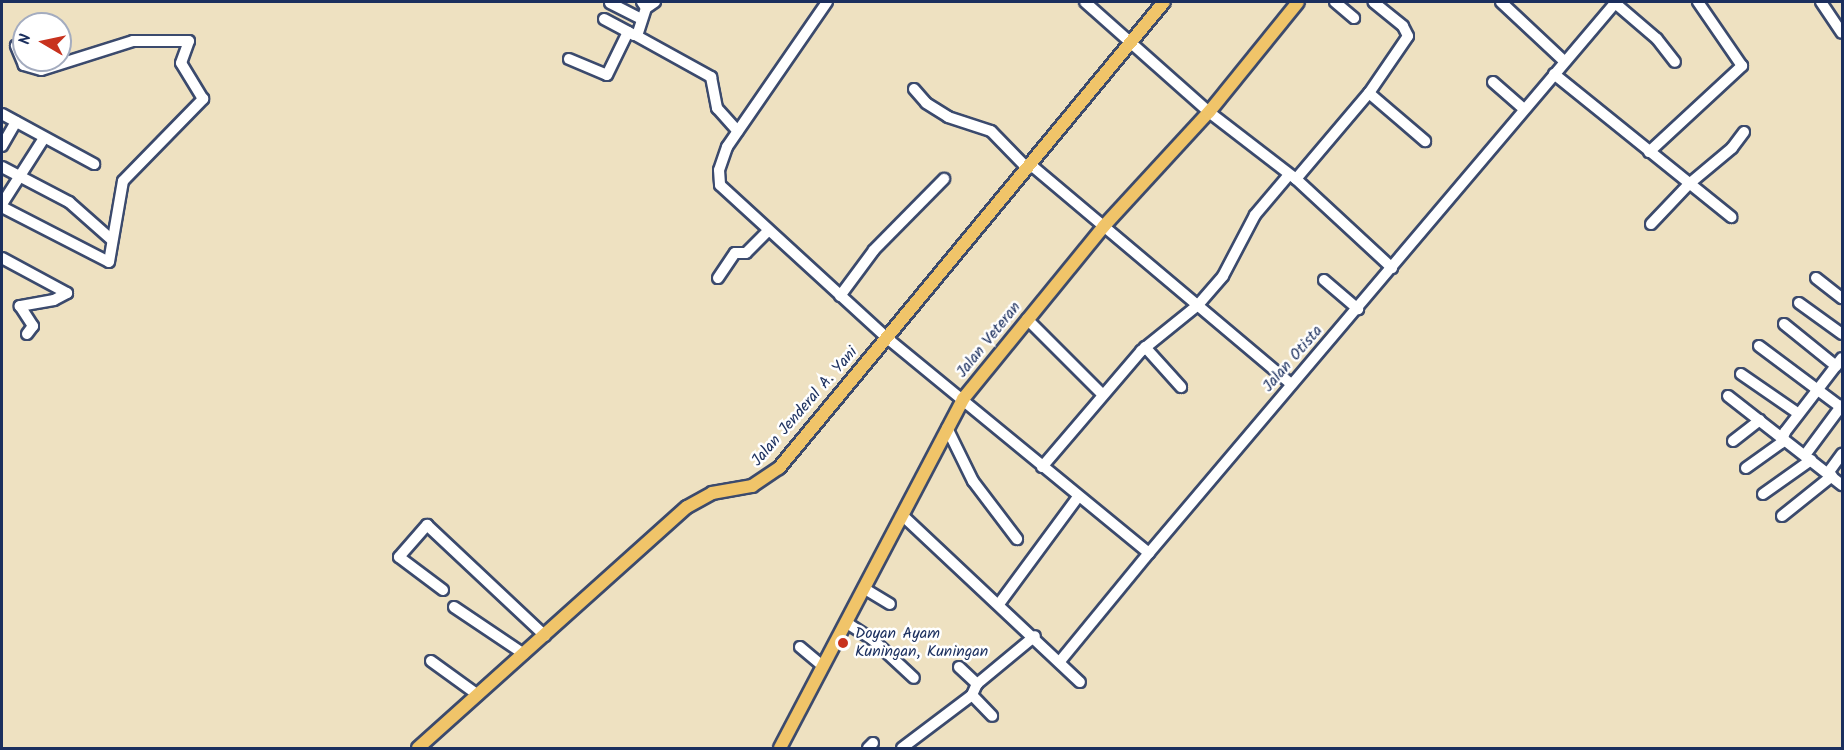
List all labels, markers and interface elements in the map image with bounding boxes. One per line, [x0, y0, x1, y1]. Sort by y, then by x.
north arrow [12, 12, 72, 72]
text: N [13, 32, 39, 46]
street label: Jalan Veteran [953, 298, 1025, 382]
street label: Jalan Otista [1259, 322, 1327, 396]
street label: Jalan Jenderal A. Yani [748, 343, 862, 471]
place label: Doyan Ayam Kuningan, Kuningan [855, 624, 988, 662]
marker: Doyan Ayam Kuningan, Kuningan [836, 636, 850, 650]

